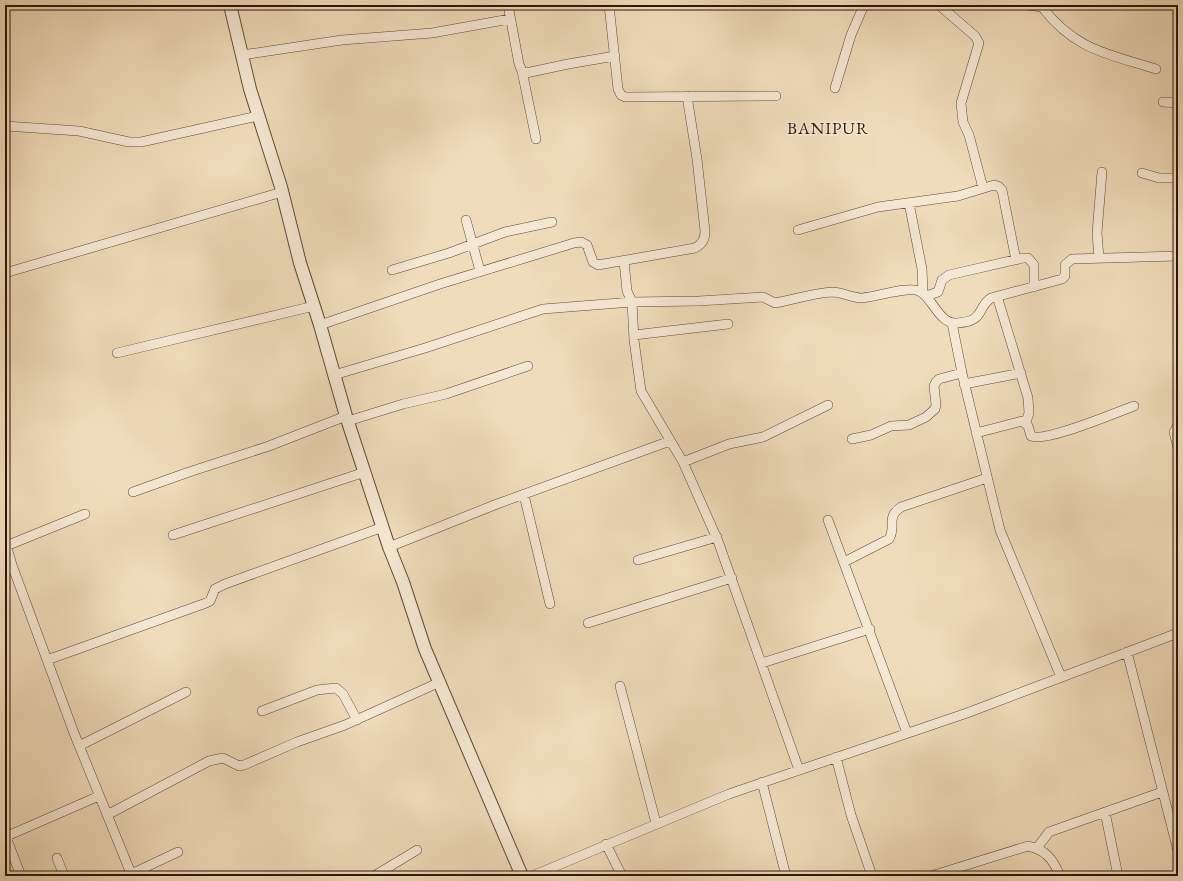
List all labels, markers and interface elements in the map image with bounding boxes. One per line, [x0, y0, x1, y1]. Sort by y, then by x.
district label: BANIPUR [787, 117, 869, 139]

